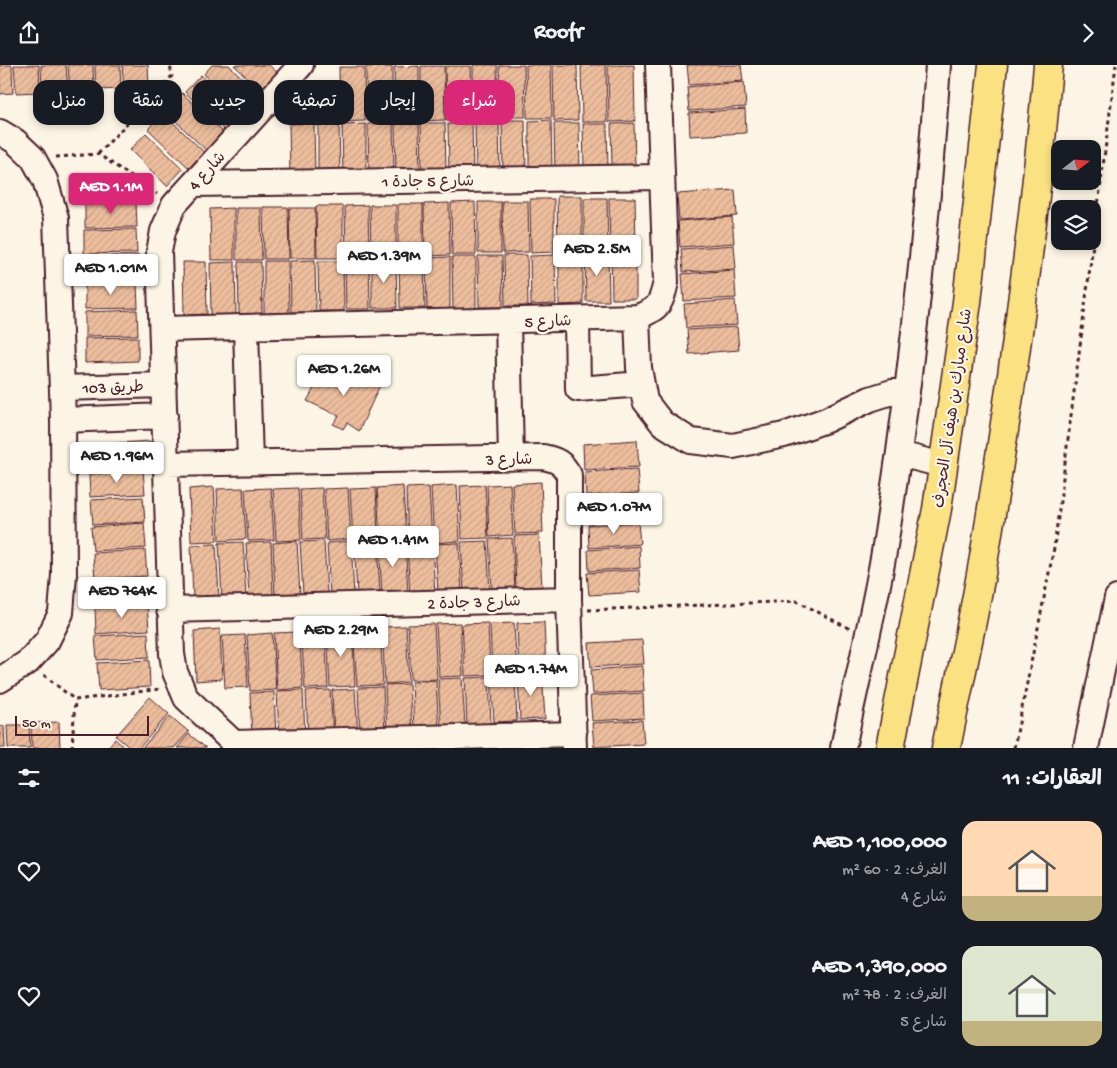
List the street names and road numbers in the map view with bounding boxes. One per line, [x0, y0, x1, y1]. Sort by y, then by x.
street label: شارع 4 [186, 149, 231, 196]
street label: شارع 5 جادة 1 [381, 173, 474, 194]
street label: شارع مبارك بن هيف آل الحجرف [930, 307, 978, 509]
street label: شارع 5 [524, 313, 572, 334]
street label: طريق 103 [81, 379, 144, 400]
street label: شارع 3 [485, 452, 533, 471]
street label: شارع 3 جادة 2 [427, 593, 521, 616]

